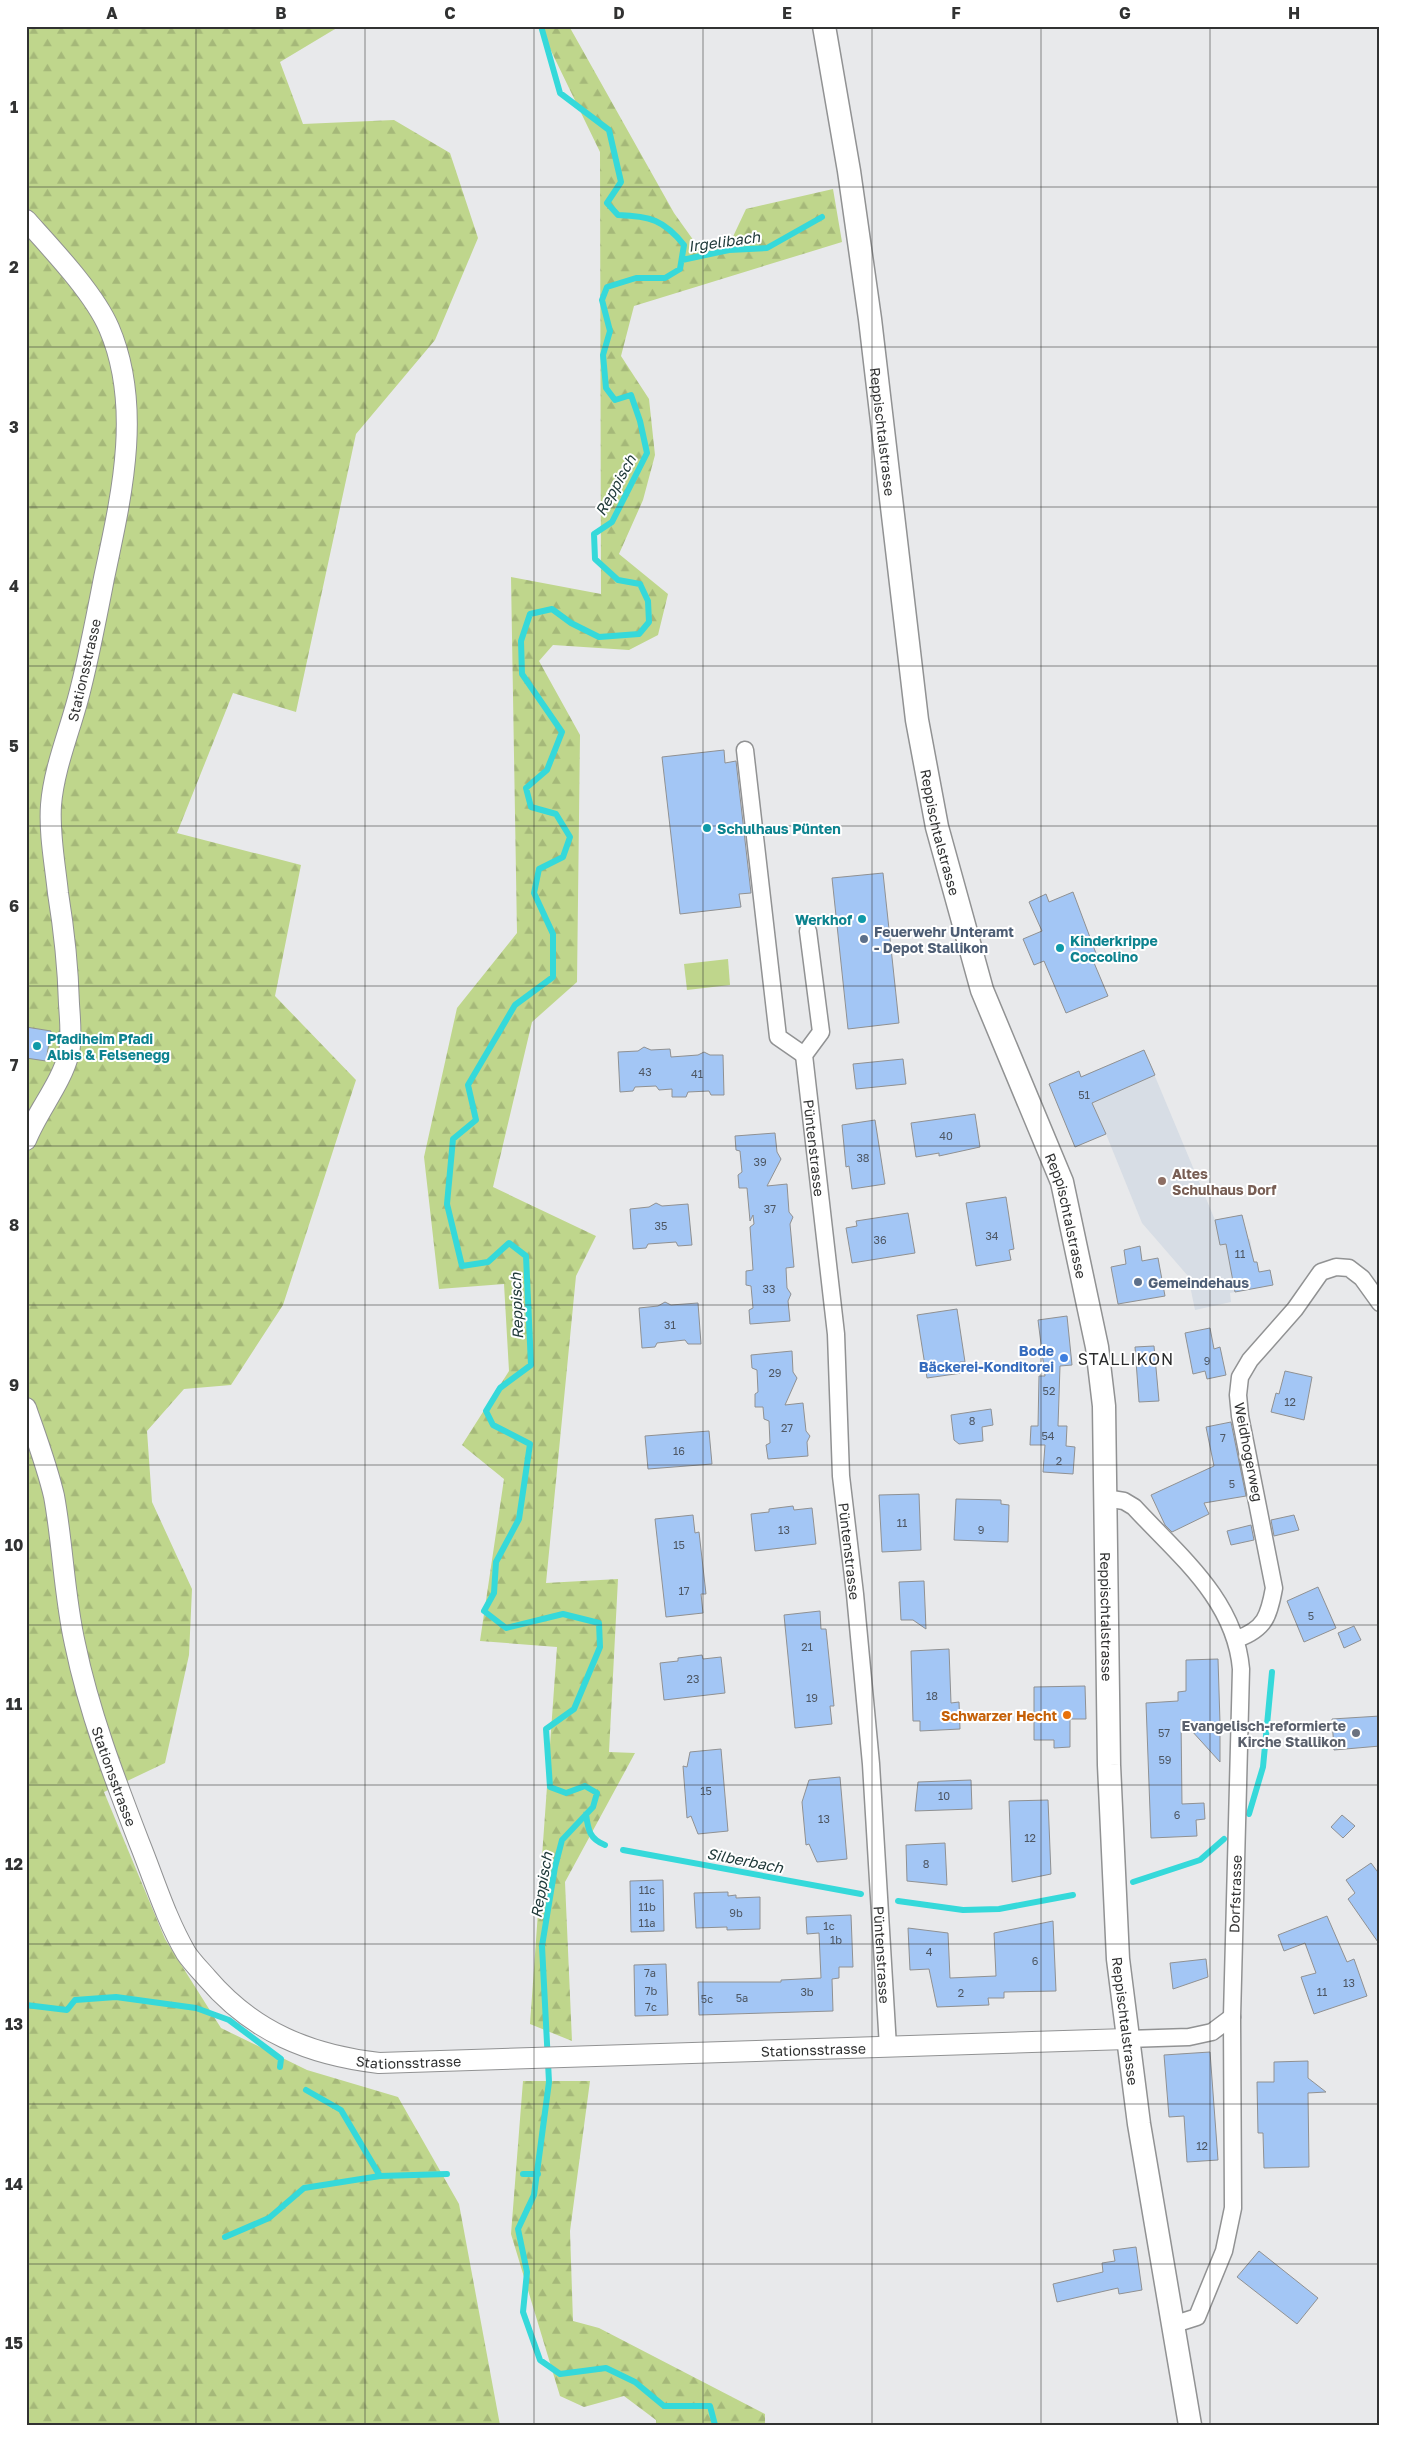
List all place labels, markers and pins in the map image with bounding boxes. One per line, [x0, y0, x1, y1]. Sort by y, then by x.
place label: Schulhaus Pünten [717, 820, 841, 837]
marker: Schulhaus Pünten [701, 822, 713, 834]
place label: Werkhof [795, 911, 853, 928]
marker: Werkhof [856, 913, 868, 925]
place label: Feuerwehr Unteramt - Depot Stallikon [874, 923, 1014, 956]
place label: Kinderkrippe Coccolino [1070, 932, 1158, 965]
marker: Feuerwehr Unteramt - Depot Stallikon [858, 933, 870, 945]
marker: Kinderkrippe Coccolino [1054, 942, 1066, 954]
place label: Pfadiheim Pfadi Albis & Felsenegg [47, 1030, 170, 1063]
marker: Pfadiheim Pfadi Albis & Felsenegg [31, 1040, 43, 1052]
place label: Altes Schulhaus Dorf [1172, 1165, 1277, 1198]
marker: Altes Schulhaus Dorf [1156, 1175, 1168, 1187]
place label: Gemeindehaus [1148, 1274, 1249, 1291]
marker: Gemeindehaus [1132, 1276, 1144, 1288]
place label: Bode Bäckerei-Konditorei [919, 1342, 1054, 1375]
marker: Bode Bäckerei-Konditorei [1058, 1352, 1070, 1364]
place label: Schwarzer Hecht [941, 1707, 1057, 1724]
marker: Schwarzer Hecht [1061, 1709, 1073, 1721]
place label: Evangelisch-reformierte Kirche Stallikon [1182, 1717, 1346, 1750]
marker: Evangelisch-reformierte Kirche Stallikon [1350, 1727, 1362, 1739]

